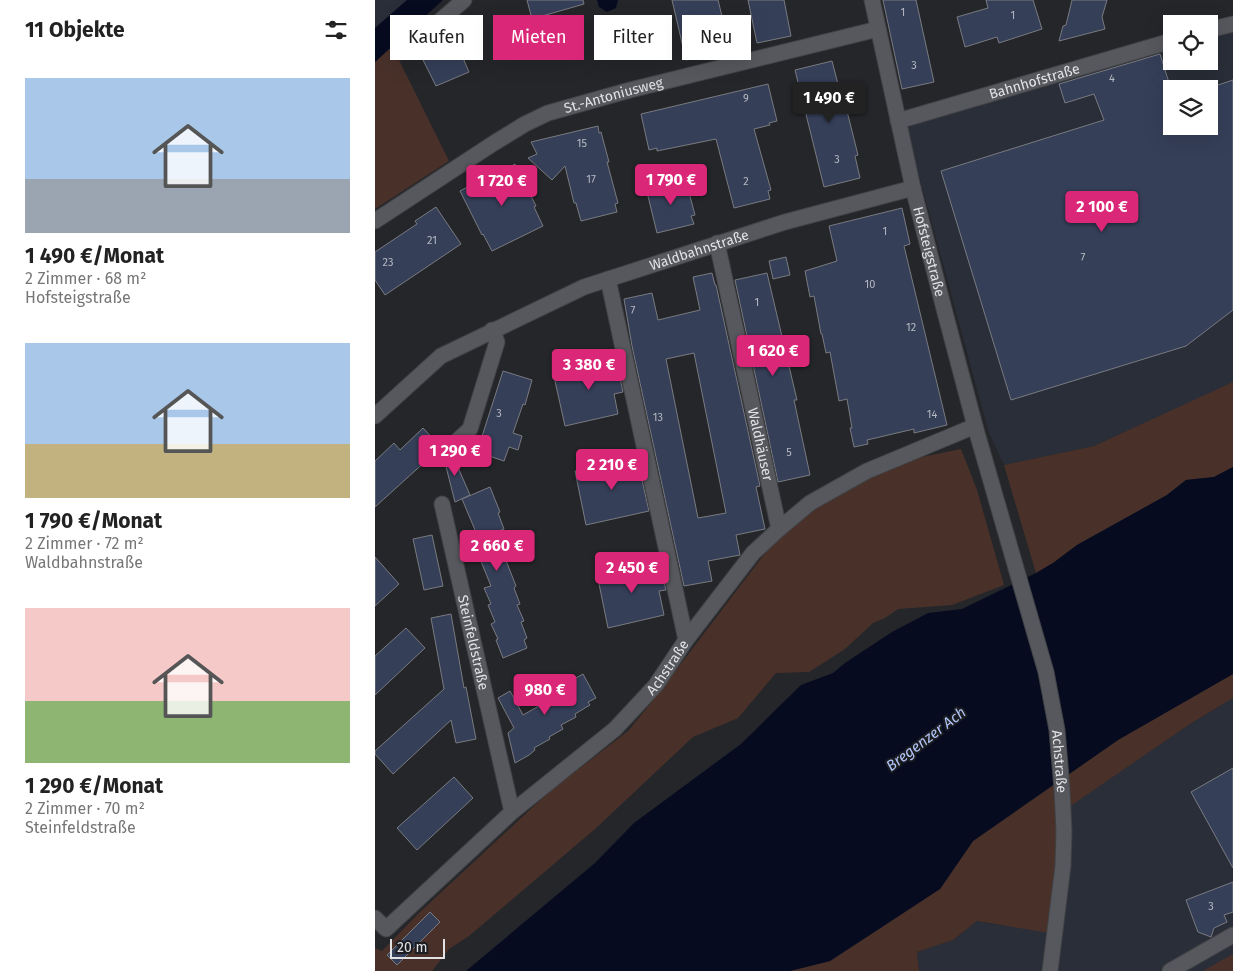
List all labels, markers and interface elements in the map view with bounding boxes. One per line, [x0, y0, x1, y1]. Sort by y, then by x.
house number: 1 [901, 6, 905, 19]
house number: 1 [1011, 9, 1015, 22]
chip: Kaufen [390, 15, 483, 60]
chip: Mieten [493, 15, 584, 60]
chip: Filter [594, 15, 672, 60]
chip: Neu [682, 15, 751, 60]
map controls [1163, 15, 1218, 135]
button: locate [1163, 15, 1218, 70]
icon: filters [322, 16, 350, 44]
text: 11 Objekte [25, 17, 125, 43]
house number: 3 [911, 59, 917, 72]
street label: Bahnhofstraße [987, 60, 1082, 102]
house number: 4 [1109, 72, 1115, 85]
street label: St.-Antoniusweg [562, 74, 665, 117]
button: layers [1163, 80, 1218, 135]
pin: 1 490 € [783, 82, 875, 124]
text: 1 490 € [803, 88, 855, 107]
house number: 9 [743, 92, 749, 105]
icon: home [143, 111, 233, 201]
house number: 15 [577, 137, 588, 150]
house number: 3 [834, 153, 840, 166]
pin: 1 720 € [456, 164, 548, 207]
pin: 1 790 € [625, 164, 717, 206]
text: 1 790 € [646, 170, 696, 189]
text: 1 720 € [477, 171, 527, 190]
house number: 17 [586, 173, 596, 186]
house number: 2 [743, 175, 749, 188]
pin: 2 100 € [1056, 190, 1148, 233]
text: 2 100 € [1076, 197, 1128, 216]
street label: Hofsteigstraße [910, 205, 949, 299]
house number: 1 [883, 225, 887, 238]
street label: Waldbahnstraße [647, 226, 751, 274]
house number: 21 [427, 234, 437, 247]
text: 1 490 €/Monat [25, 243, 164, 269]
house number: 7 [1081, 251, 1086, 264]
house number: 23 [383, 256, 393, 269]
text: 2 Zimmer · 68 m² [25, 269, 146, 288]
house number: 10 [865, 278, 875, 291]
text: Hofsteigstraße [25, 288, 131, 307]
house number: 1 [755, 296, 759, 309]
house number: 7 [631, 304, 636, 317]
house number: 12 [906, 321, 916, 334]
pin: 1 620 € [727, 334, 819, 377]
text: 1 620 € [748, 341, 798, 360]
pin: 3 380 € [543, 348, 635, 391]
text: 3 380 € [563, 355, 615, 374]
icon: home [143, 376, 233, 466]
street label: Waldhäuser [744, 406, 777, 483]
house number: 3 [496, 407, 502, 420]
house number: 14 [927, 408, 937, 421]
house number: 13 [653, 411, 663, 424]
pin: 1 290 € [409, 434, 501, 477]
text: 1 290 € [430, 441, 480, 460]
house number: 5 [786, 446, 792, 459]
pin: 2 210 € [566, 448, 658, 491]
text: 2 210 € [587, 455, 637, 474]
text: 1 790 €/Monat [25, 508, 162, 534]
pin: 2 660 € [451, 530, 543, 572]
text: 2 Zimmer · 72 m² [25, 534, 144, 553]
text: 2 660 € [471, 536, 523, 555]
pin: 2 450 € [586, 552, 678, 594]
text: Waldbahnstraße [25, 553, 143, 572]
text: 2 450 € [606, 558, 658, 577]
street label: Steinfeldstraße [454, 593, 493, 692]
street label: Achstraße [643, 637, 692, 698]
icon: home [143, 641, 233, 731]
pin: 980 € [510, 674, 580, 716]
text: 980 € [525, 680, 565, 699]
water label: Bregenzer Ach [883, 703, 969, 775]
street label: Achstraße [1049, 729, 1071, 793]
text: 1 290 €/Monat [25, 773, 163, 799]
text: 2 Zimmer · 70 m² [25, 799, 145, 818]
text: Steinfeldstraße [25, 818, 136, 837]
house number: 3 [1208, 900, 1214, 913]
scale bar [390, 936, 445, 959]
text: 20 m [397, 939, 427, 956]

